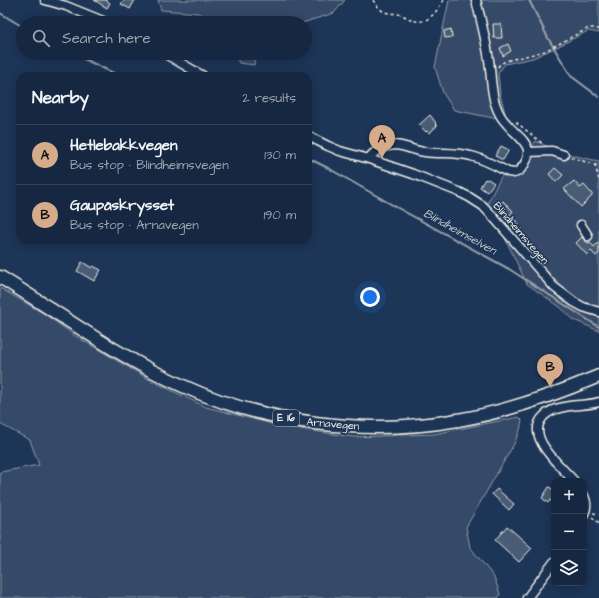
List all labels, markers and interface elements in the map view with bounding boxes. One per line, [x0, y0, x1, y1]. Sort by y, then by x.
search box [16, 16, 312, 60]
icon: search [30, 27, 52, 49]
text: Search here [62, 28, 151, 49]
text: Nearby [32, 86, 89, 110]
text: 2 results [242, 89, 296, 107]
pin: A [369, 125, 395, 158]
text: Hetlebakkvegen [70, 135, 177, 156]
text: A [41, 146, 49, 164]
text: 130 m [264, 146, 296, 164]
text: Bus stop · Blindheimsvegen [70, 156, 229, 174]
text: Gaupåskrysset [70, 195, 174, 216]
street label: Blindheimsvegen [489, 199, 553, 268]
water label: Blindheimselven [420, 205, 500, 260]
text: B [40, 206, 50, 224]
text: 190 m [263, 206, 296, 224]
text: Bus stop · Arnavegen [70, 216, 199, 234]
your location [360, 287, 380, 307]
pin: B [537, 354, 563, 387]
road number: E 16 [273, 410, 299, 426]
street label: Arnavegen [306, 414, 361, 435]
map controls [551, 478, 587, 586]
button: + [551, 478, 587, 514]
button: − [551, 514, 587, 550]
button: layers [551, 550, 587, 586]

